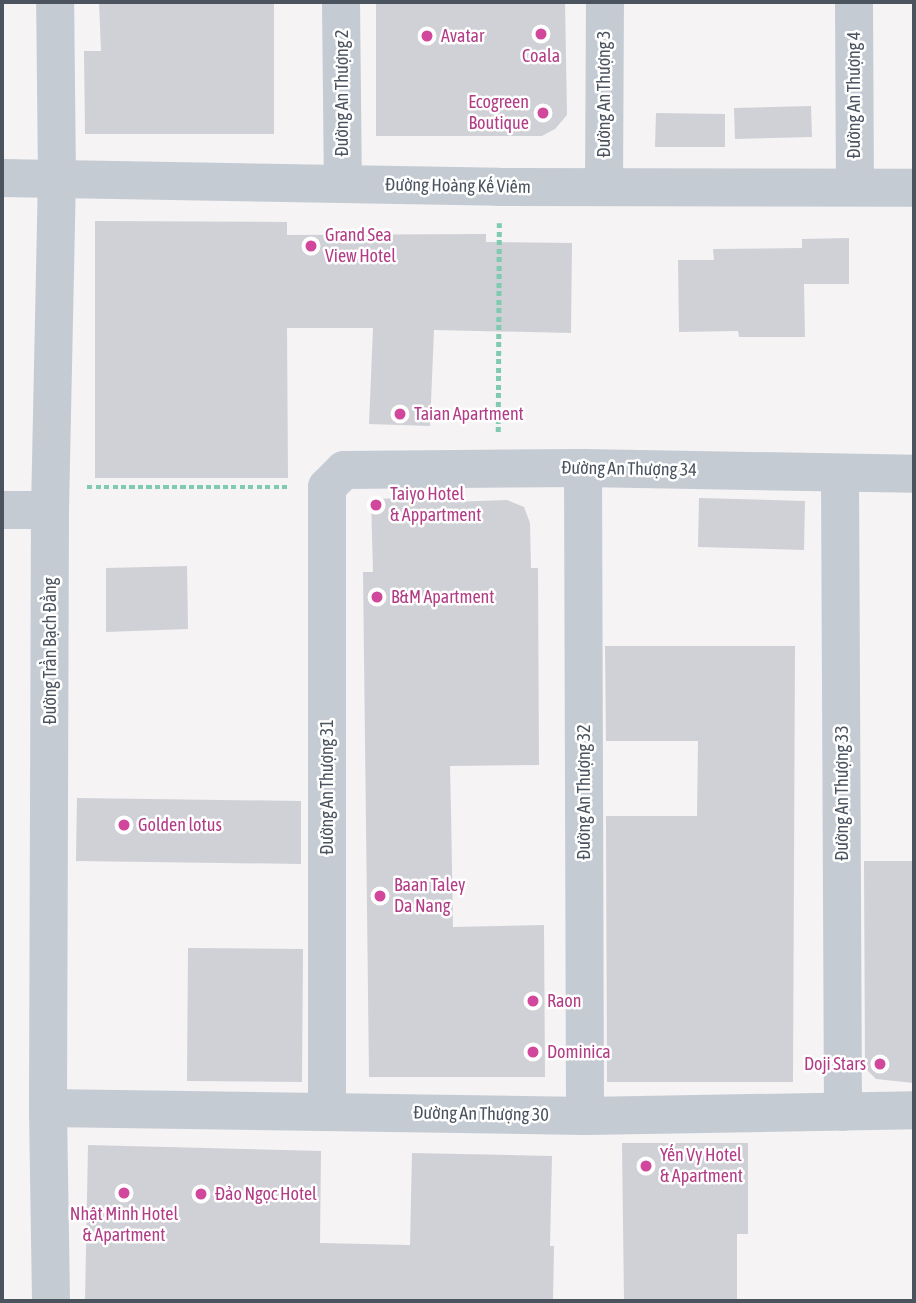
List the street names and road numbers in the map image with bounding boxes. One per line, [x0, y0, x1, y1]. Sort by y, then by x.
street label: Đường An Thượng 2 [331, 29, 353, 157]
street label: Đường An Thượng 3 [593, 30, 615, 158]
street label: Đường An Thượng 4 [843, 31, 865, 159]
street label: Đường Hoàng Kế Viêm [385, 174, 531, 198]
street label: Đường An Thượng 34 [561, 457, 697, 481]
street label: Đường Trần Bạch Đằng [39, 577, 61, 725]
street label: Đường An Thượng 31 [316, 719, 338, 855]
street label: Đường An Thượng 32 [573, 724, 595, 860]
street label: Đường An Thượng 33 [831, 725, 853, 861]
street label: Đường An Thượng 30 [413, 1102, 549, 1126]

